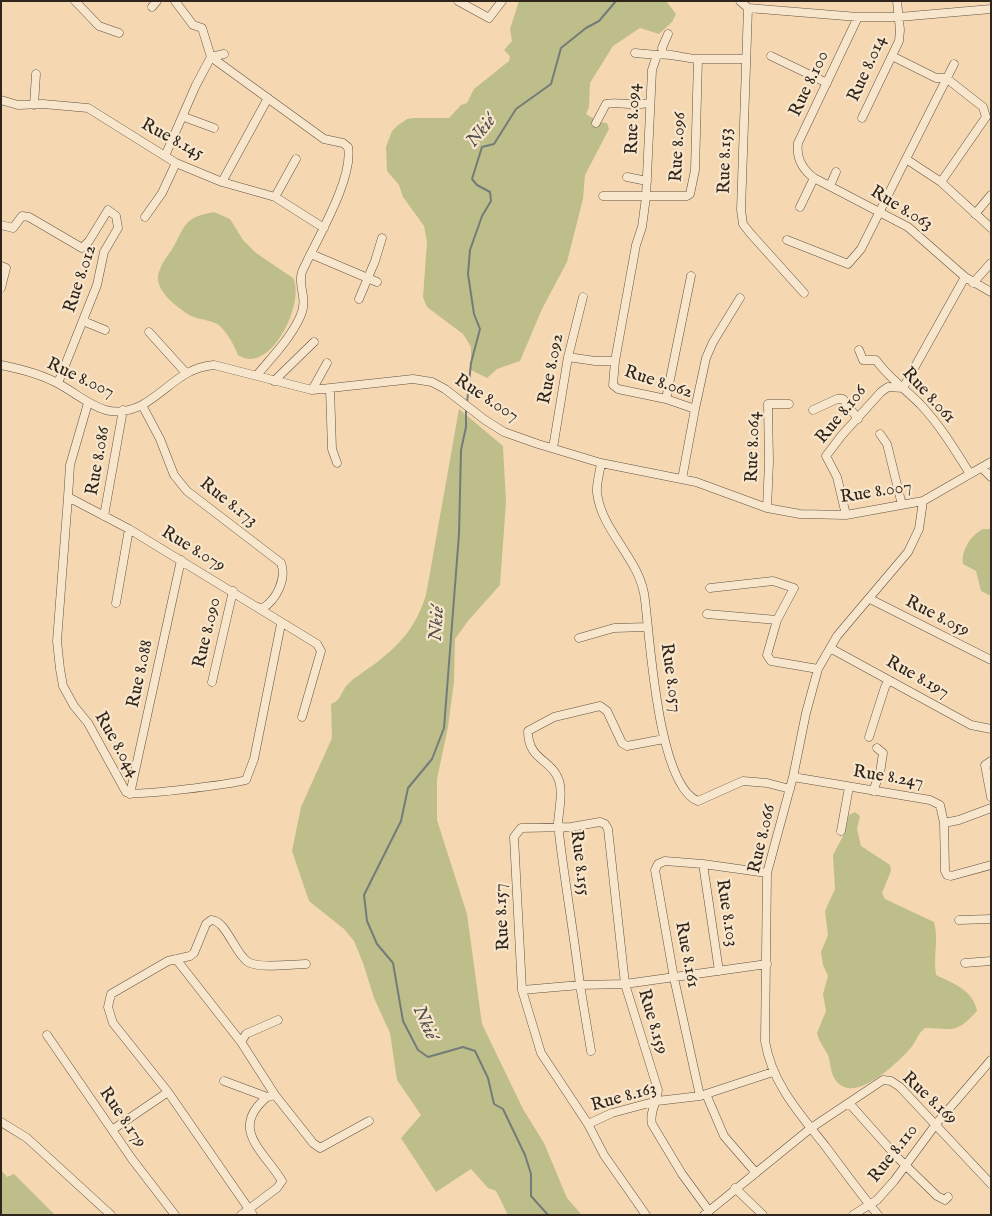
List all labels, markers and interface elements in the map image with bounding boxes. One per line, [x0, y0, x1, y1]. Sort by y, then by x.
street label: Rue 8.014 [844, 32, 892, 106]
street label: Rue 8.100 [785, 48, 835, 120]
street label: Rue 8.094 [622, 83, 646, 155]
water label: Nkié [462, 111, 502, 153]
street label: Rue 8.096 [666, 111, 692, 183]
street label: Rue 8.145 [137, 114, 207, 166]
street label: Rue 8.153 [715, 128, 737, 194]
street label: Rue 8.063 [866, 182, 936, 236]
street label: Rue 8.012 [60, 242, 102, 316]
street label: Rue 8.092 [535, 332, 569, 406]
street label: Rue 8.007 [43, 354, 117, 404]
street label: Rue 8.062 [621, 362, 695, 404]
street label: Rue 8.061 [897, 363, 959, 429]
street label: Rue 8.007 [450, 370, 522, 428]
street label: Rue 8.106 [812, 381, 872, 449]
street label: Rue 8.064 [742, 411, 766, 483]
street label: Rue 8.086 [82, 425, 116, 497]
street label: Rue 8.173 [195, 474, 261, 532]
street label: Rue 8.007 [839, 477, 913, 509]
street label: Rue 8.079 [157, 522, 229, 578]
street label: Rue 8.059 [901, 592, 973, 642]
street label: Rue 8.090 [189, 596, 227, 670]
water label: Nkié [425, 606, 451, 642]
street label: Rue 8.088 [123, 638, 159, 710]
street label: Rue 8.057 [654, 642, 686, 714]
street label: Rue 8.197 [882, 652, 952, 704]
street label: Rue 8.044 [89, 708, 143, 782]
street label: Rue 8.247 [851, 762, 925, 794]
street label: Rue 8.066 [745, 802, 781, 876]
street label: Rue 8.155 [564, 829, 594, 897]
street label: Rue 8.103 [710, 878, 742, 948]
street label: Rue 8.157 [490, 883, 516, 951]
street label: Rue 8.161 [669, 920, 703, 990]
street label: Rue 8.159 [632, 987, 672, 1057]
water label: Nkié [406, 1002, 442, 1044]
street label: Rue 8.169 [897, 1068, 961, 1130]
street label: Rue 8.163 [589, 1078, 659, 1118]
street label: Rue 8.179 [93, 1084, 151, 1152]
street label: Rue 8.110 [864, 1120, 924, 1188]

